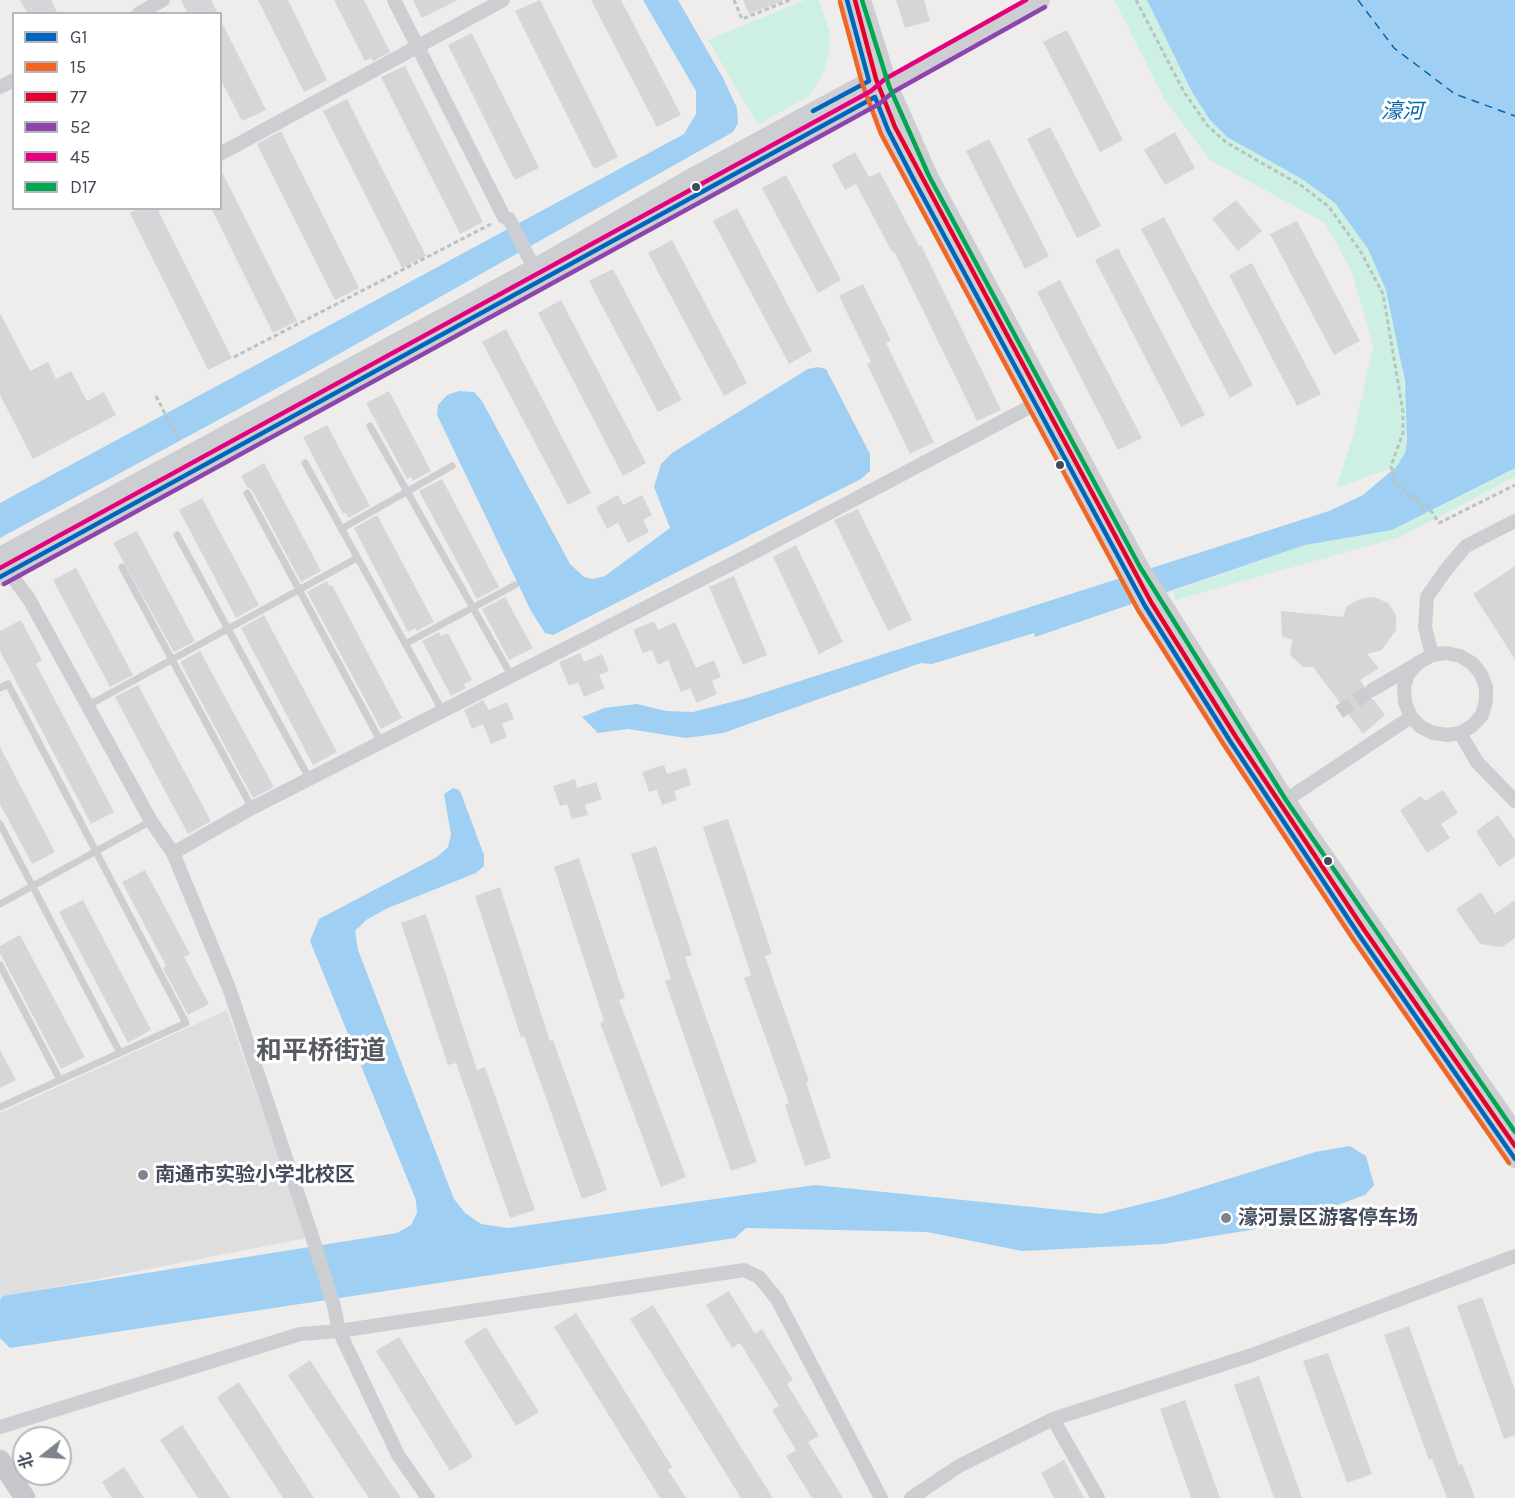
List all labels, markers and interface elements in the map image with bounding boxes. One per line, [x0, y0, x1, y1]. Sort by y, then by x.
legend [12, 12, 222, 210]
text: G1 [70, 26, 88, 48]
text: 15 [70, 56, 86, 78]
text: 77 [70, 86, 87, 108]
water label: 濠河 [1381, 99, 1423, 125]
text: 52 [70, 116, 91, 138]
text: 45 [70, 146, 90, 168]
text: D17 [70, 176, 96, 198]
unlabelled marker [690, 181, 702, 193]
unlabelled marker [1054, 459, 1066, 471]
unlabelled marker [1322, 855, 1334, 867]
district label: 和平桥街道 [256, 1036, 386, 1068]
place label: 南通市实验小学北校区 [155, 1163, 355, 1187]
marker: 南通市实验小学北校区 [136, 1168, 150, 1182]
place label: 濠河景区游客停车场 [1238, 1206, 1418, 1230]
marker: 濠河景区游客停车场 [1219, 1211, 1233, 1225]
north arrow [12, 1426, 72, 1486]
text: 北 [15, 1450, 38, 1471]

